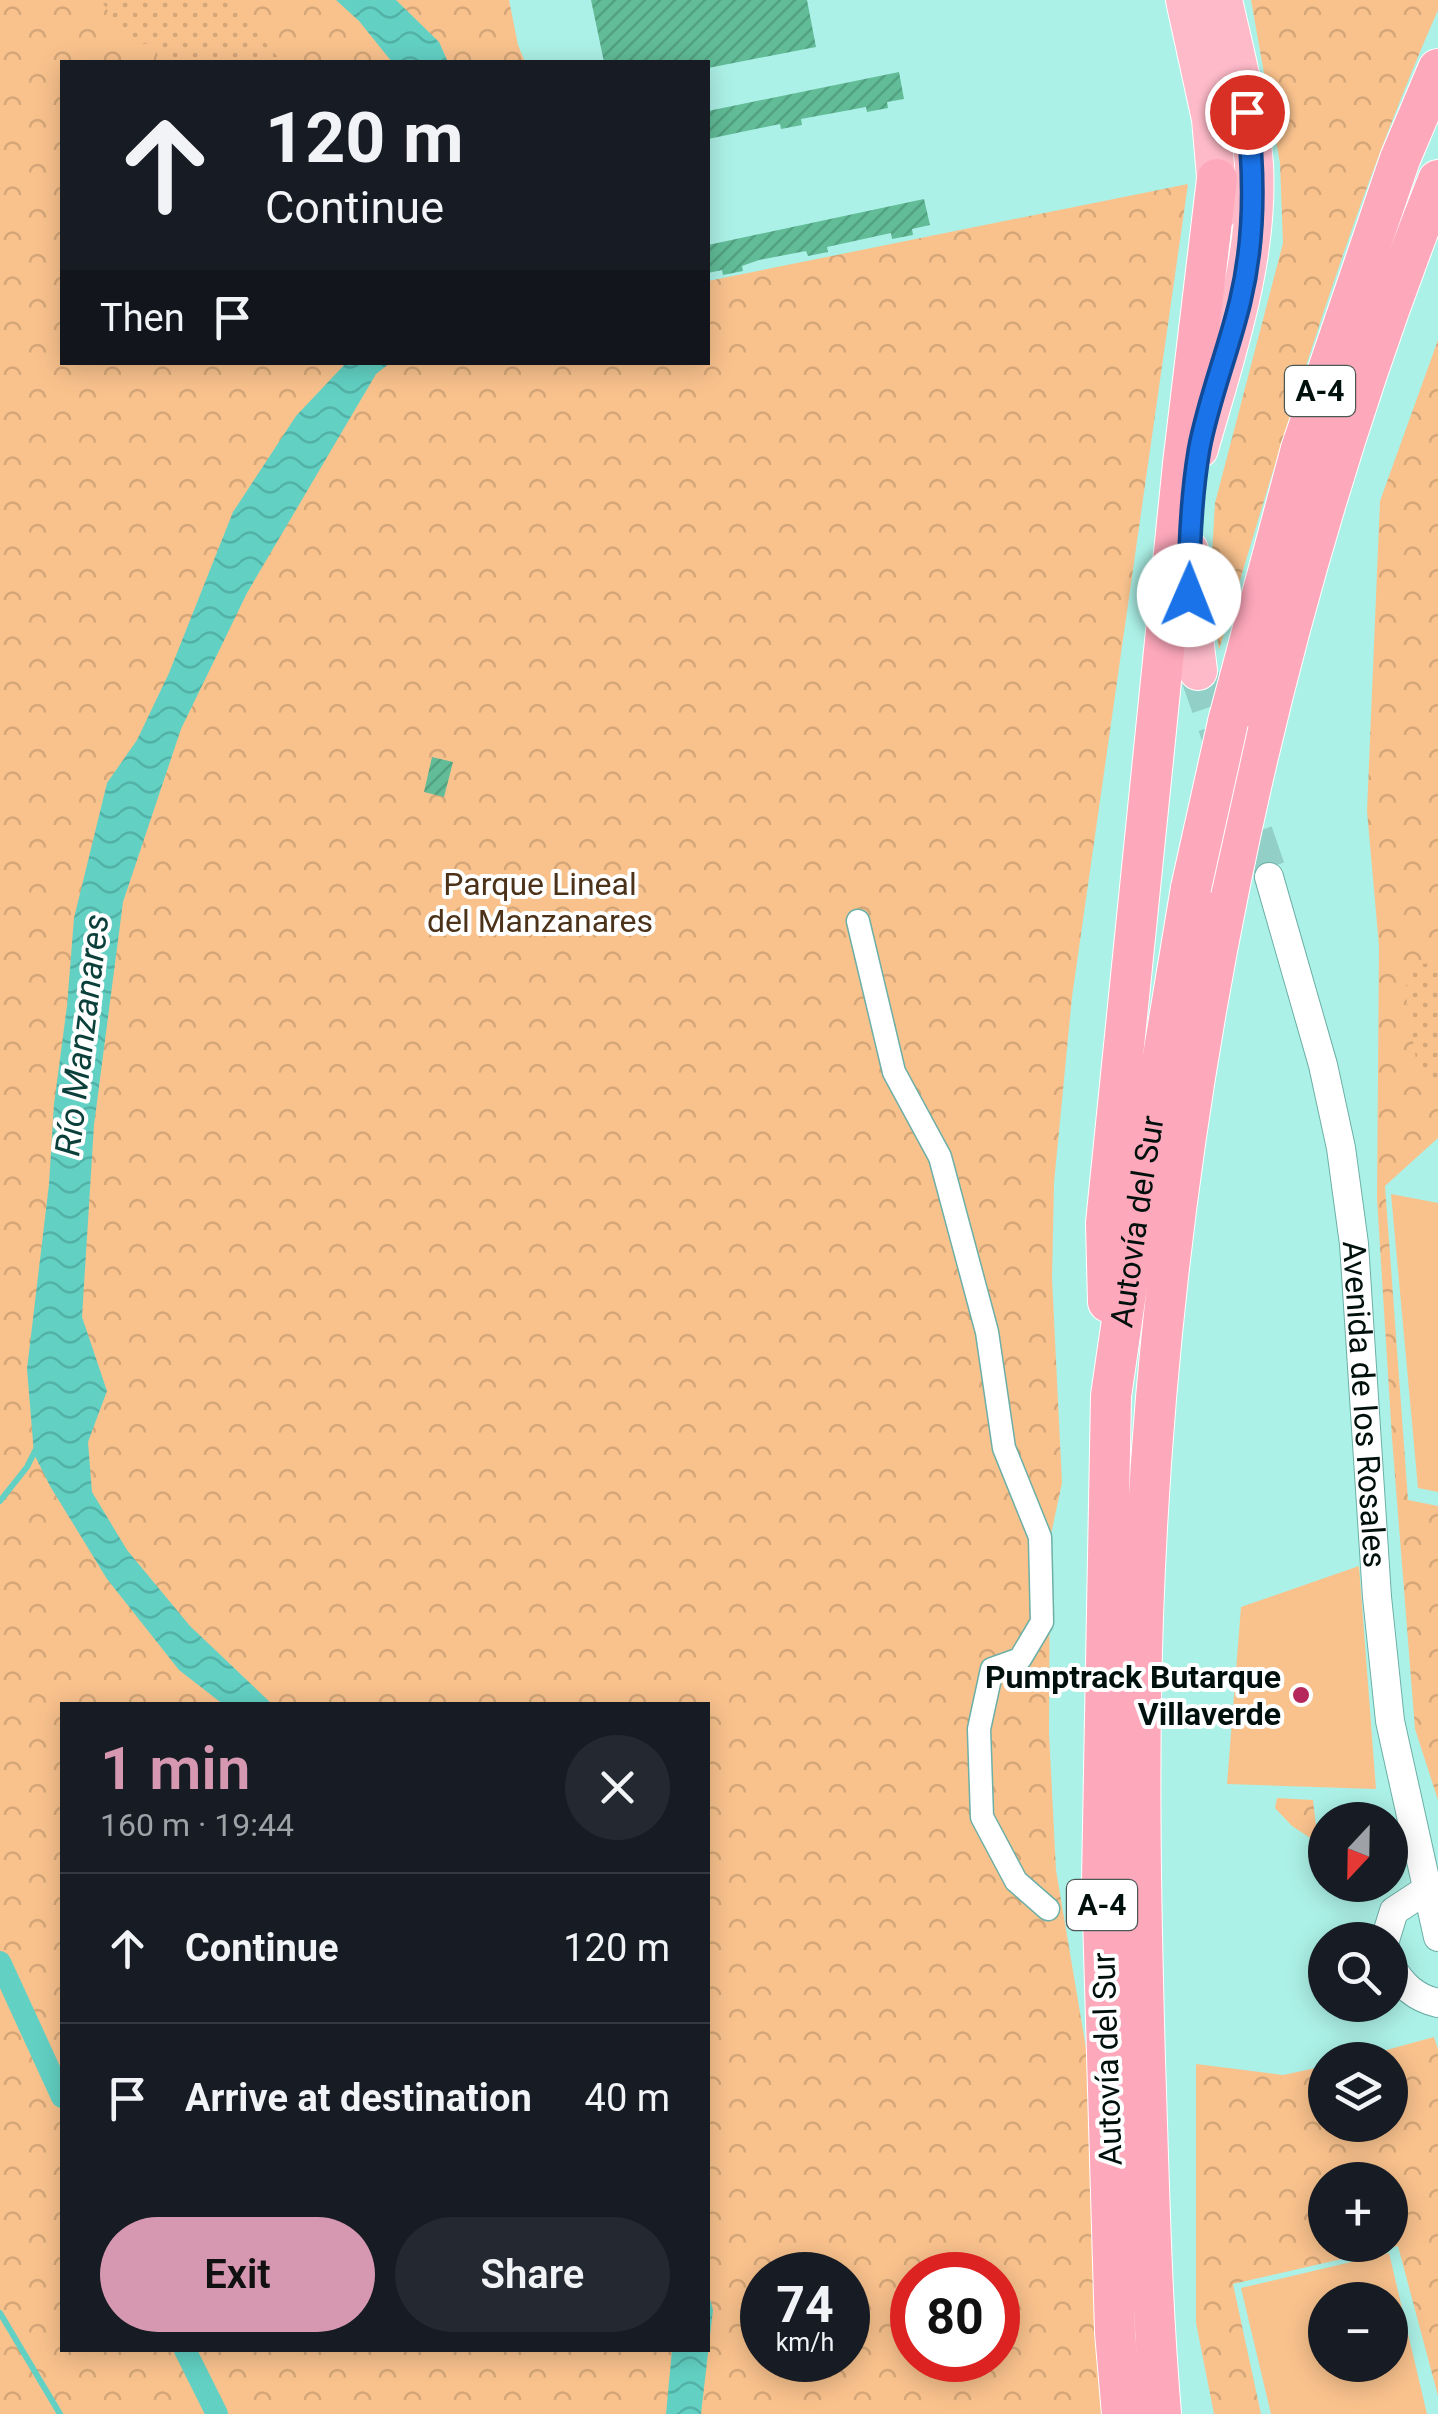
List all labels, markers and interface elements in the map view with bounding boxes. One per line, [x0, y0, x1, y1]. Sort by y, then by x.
pin [1205, 70, 1290, 155]
icon: arrive [1220, 85, 1275, 140]
text: 120 m [265, 97, 464, 179]
icon: ahead [100, 100, 230, 230]
text: Continue [265, 181, 444, 234]
icon: arrive [205, 290, 260, 345]
text: Then [100, 296, 185, 340]
road number: A-4 [1285, 366, 1355, 416]
position arrow [1137, 543, 1241, 647]
park label: Parque Lineal del Manzanares [427, 865, 653, 940]
water label: Río Manzanares [47, 912, 118, 1158]
street label: Autovía del Sur [1102, 1113, 1172, 1330]
street label: Avenida de los Rosales [1335, 1239, 1394, 1569]
place label: Pumptrack Butarque Villaverde [985, 1658, 1281, 1733]
marker: Pumptrack Butarque Villaverde [1290, 1684, 1312, 1706]
text: 1 min [100, 1733, 250, 1804]
button: close [565, 1735, 670, 1840]
north arrow [1308, 1802, 1408, 1902]
map controls [1308, 1802, 1408, 2382]
text: 160 m · 19:44 [100, 1806, 294, 1844]
road number: A-4 [1067, 1880, 1137, 1930]
icon: ahead [100, 1921, 155, 1976]
button: search [1308, 1922, 1408, 2022]
text: Continue [185, 1926, 339, 1970]
text: 120 m [563, 1926, 670, 1970]
street label: Autovía del Sur [1084, 1951, 1130, 2166]
button: layers [1308, 2042, 1408, 2142]
icon: arrive [100, 2071, 155, 2126]
text: Arrive at destination [185, 2076, 532, 2120]
text: 40 m [585, 2076, 670, 2120]
button: + [1308, 2162, 1408, 2262]
button: Exit [100, 2217, 375, 2332]
button: Share [395, 2217, 670, 2332]
speed limit sign: 80 [890, 2252, 1020, 2382]
text: 74 [776, 2276, 834, 2334]
button: − [1308, 2282, 1408, 2382]
text: km/h [776, 2328, 834, 2357]

